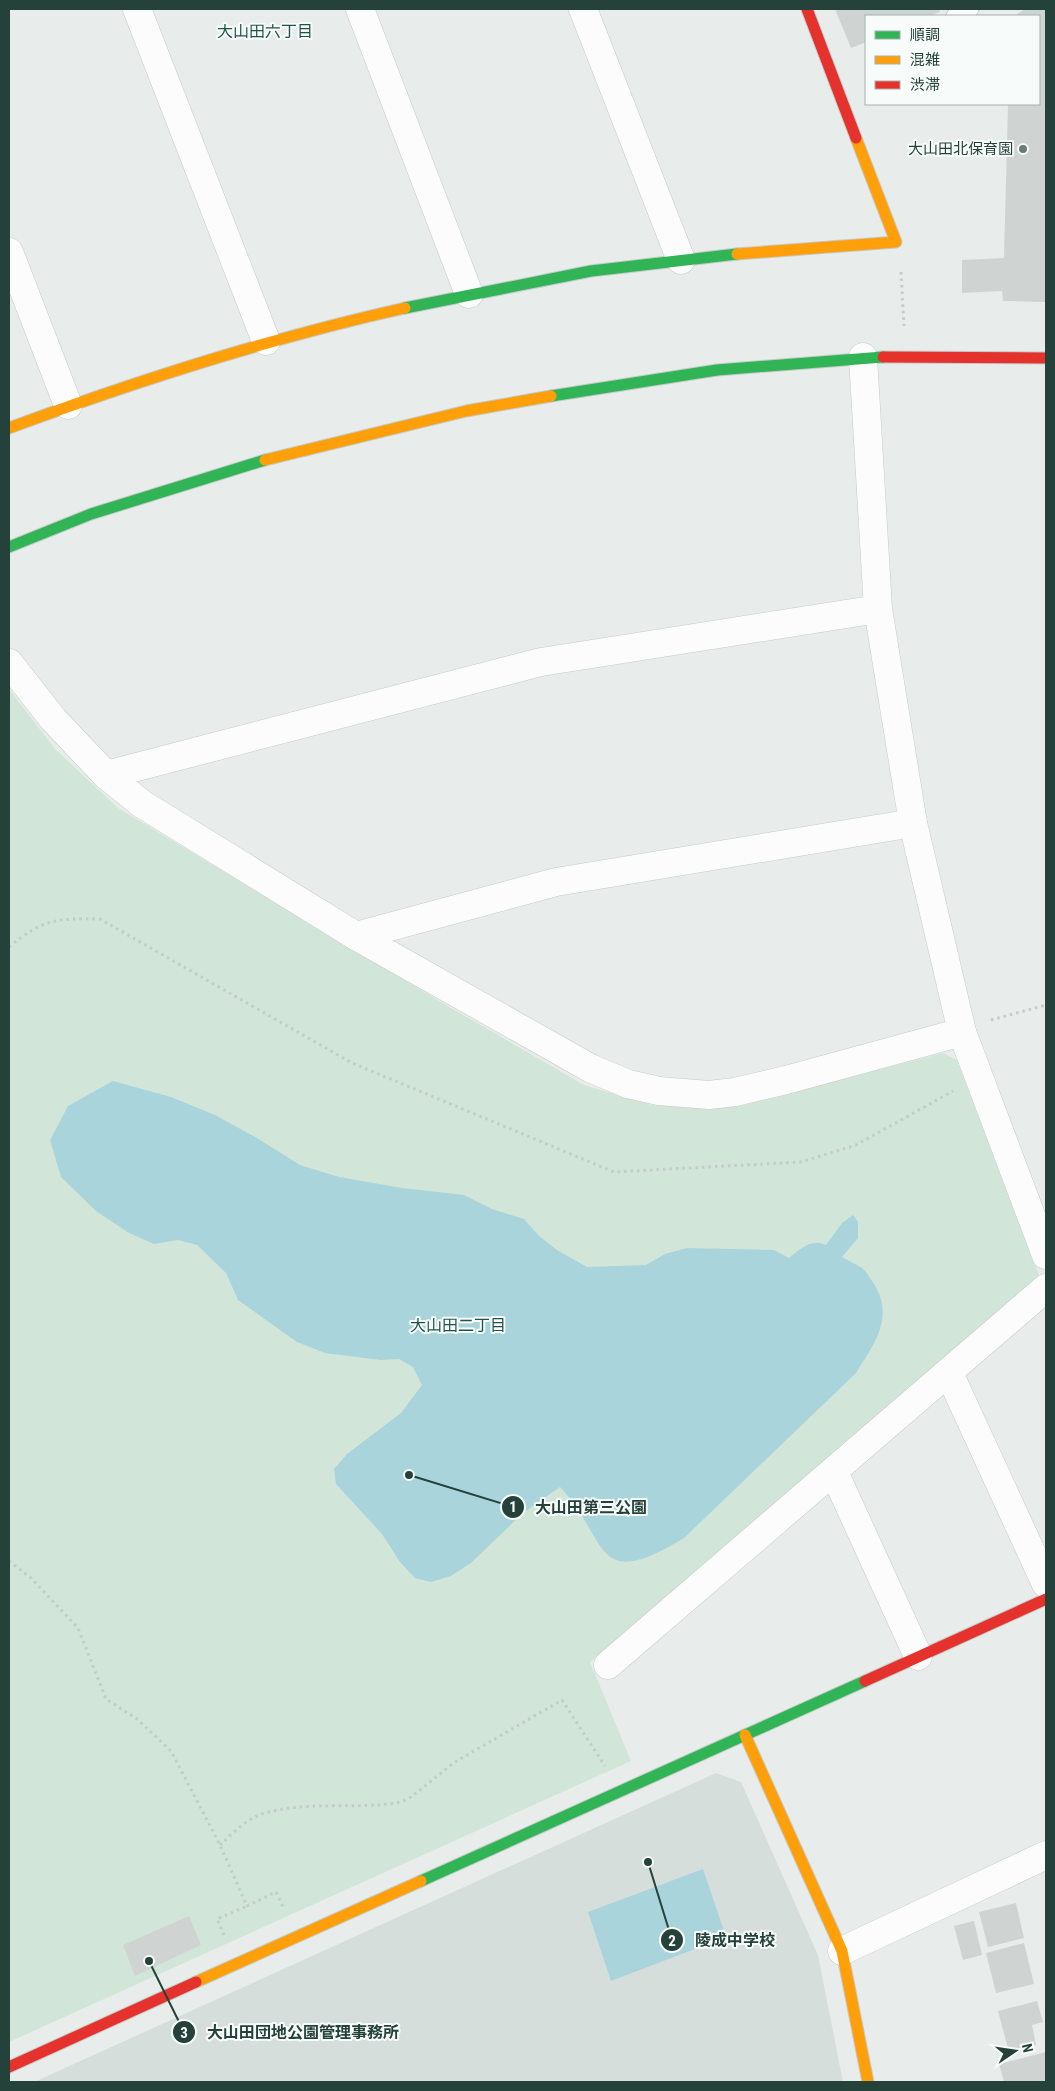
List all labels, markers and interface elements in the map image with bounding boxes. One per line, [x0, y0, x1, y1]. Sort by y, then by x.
legend [865, 15, 1040, 105]
district label: 大山田六丁目 [217, 22, 313, 41]
text: 順調 [910, 26, 940, 44]
text: 混雑 [910, 51, 940, 69]
text: 渋滞 [910, 76, 940, 94]
place label: 大山田北保育園 [908, 140, 1013, 158]
marker: 大山田北保育園 [1017, 143, 1029, 155]
district label: 大山田二丁目 [410, 1316, 506, 1335]
callout: 大山田第三公園 [500, 1491, 657, 1522]
text: 1 [509, 1498, 517, 1516]
text: 大山田第三公園 [535, 1498, 647, 1517]
callout: 陵成中学校 [660, 1925, 785, 1956]
text: 陵成中学校 [695, 1931, 775, 1950]
text: 2 [668, 1932, 676, 1950]
callout: 大山田団地公園管理事務所 [172, 2017, 409, 2048]
text: 大山田団地公園管理事務所 [207, 2023, 399, 2042]
text: 3 [180, 2024, 188, 2042]
north arrow [990, 2026, 1040, 2076]
text: N [1019, 2042, 1036, 2054]

